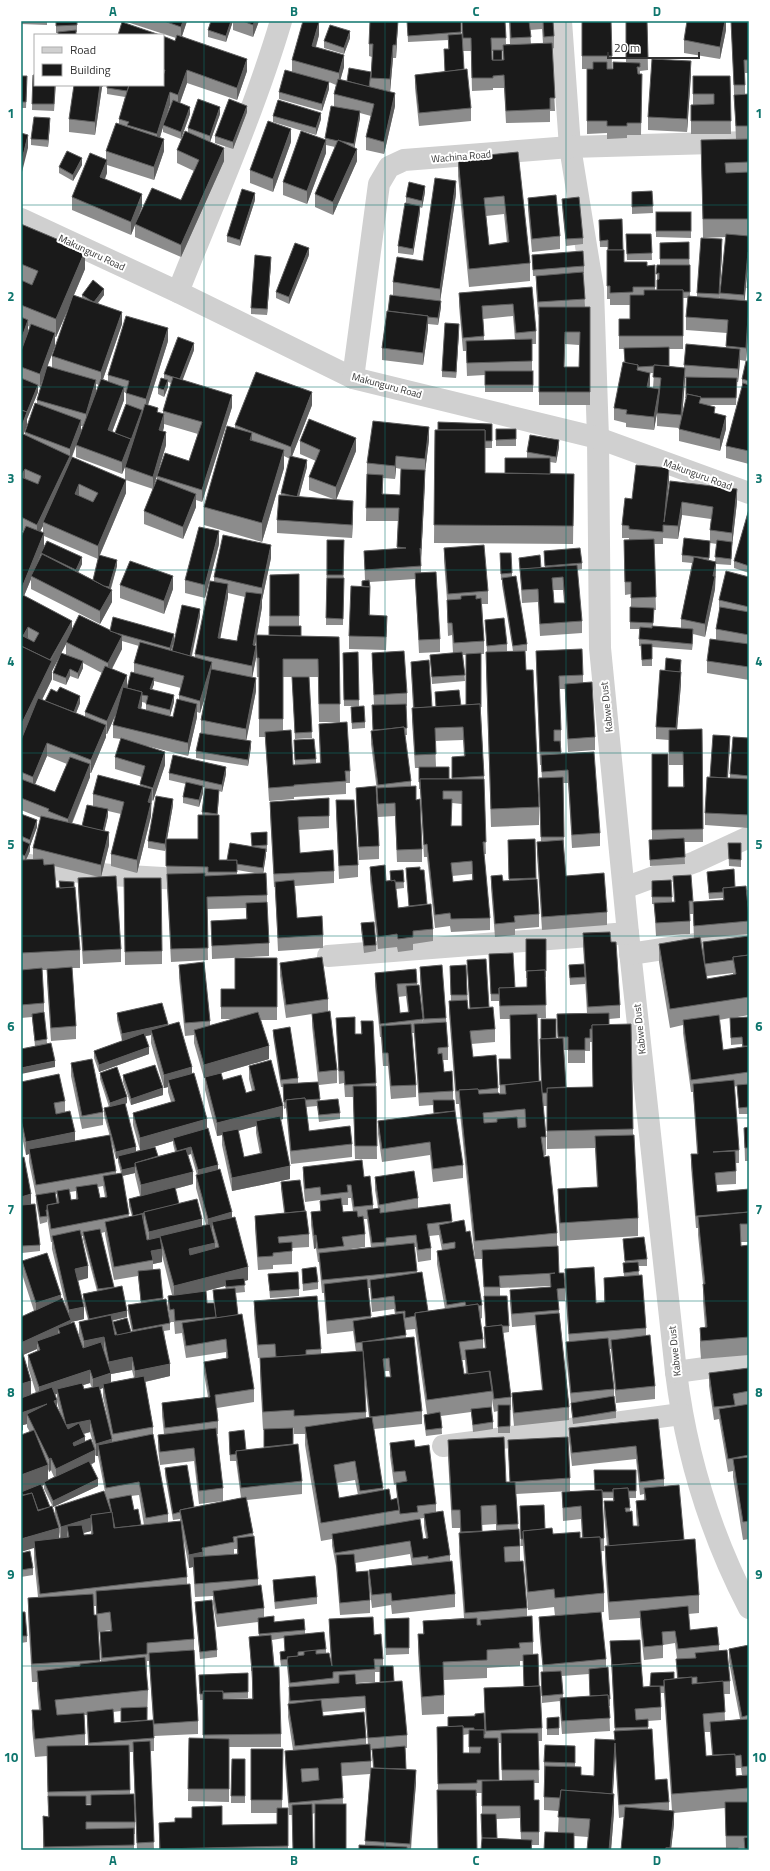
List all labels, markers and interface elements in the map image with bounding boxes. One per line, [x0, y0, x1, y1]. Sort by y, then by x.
text: A [109, 1, 117, 21]
text: B [290, 1, 298, 21]
text: C [472, 1, 480, 21]
text: D [653, 1, 661, 21]
legend [34, 34, 164, 86]
scale bar [608, 34, 699, 60]
text: 20 m [614, 38, 640, 57]
text: Road [70, 40, 96, 59]
text: Building [70, 60, 111, 79]
text: 1 [7, 103, 15, 123]
text: 1 [755, 103, 763, 123]
street label: Wachina Road [431, 146, 492, 167]
street label: Makunguru Road [56, 230, 128, 274]
text: 2 [7, 286, 15, 306]
text: 2 [755, 286, 763, 306]
street label: Makunguru Road [350, 369, 424, 402]
street label: Makunguru Road [661, 455, 734, 494]
text: 3 [7, 468, 15, 488]
text: 3 [755, 468, 763, 488]
text: 4 [7, 651, 15, 671]
text: 4 [755, 651, 763, 671]
street label: Kabwe Dust [596, 680, 617, 733]
text: 5 [7, 834, 15, 854]
text: 5 [755, 834, 763, 854]
street label: Kabwe Dust [629, 1002, 650, 1055]
text: 6 [7, 1016, 15, 1036]
text: 6 [755, 1016, 763, 1036]
text: 7 [7, 1199, 15, 1219]
text: 7 [755, 1199, 763, 1219]
street label: Kabwe Dust [664, 1324, 685, 1377]
text: 8 [7, 1382, 15, 1402]
text: 8 [755, 1382, 763, 1402]
text: 9 [7, 1564, 15, 1584]
text: 9 [755, 1564, 763, 1584]
text: 10 [4, 1747, 18, 1767]
text: 10 [752, 1747, 766, 1767]
text: A [109, 1850, 117, 1870]
text: B [290, 1850, 298, 1870]
text: C [472, 1850, 480, 1870]
text: D [653, 1850, 661, 1870]

